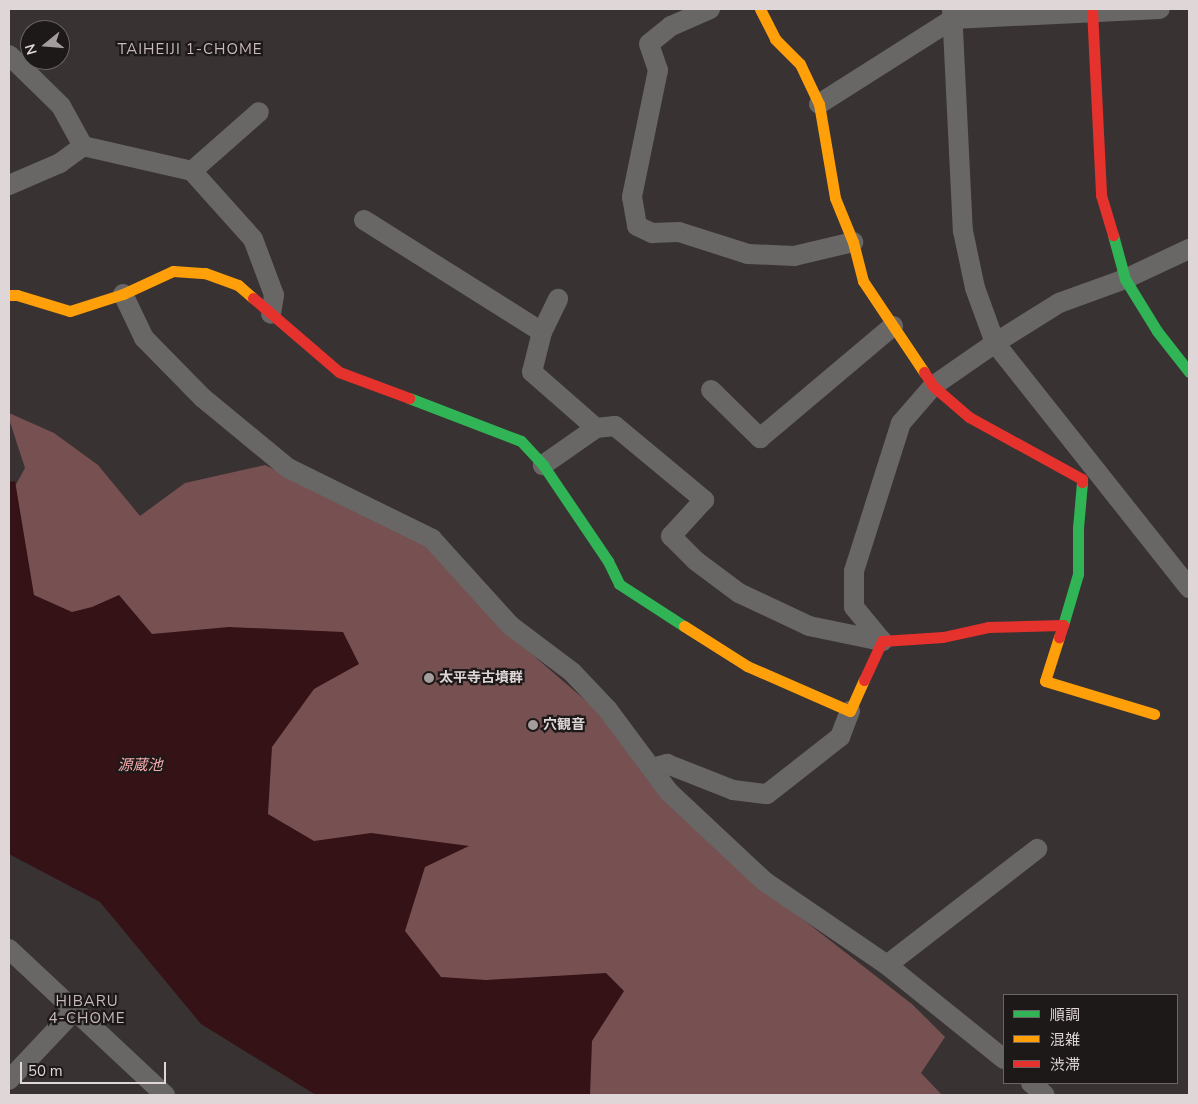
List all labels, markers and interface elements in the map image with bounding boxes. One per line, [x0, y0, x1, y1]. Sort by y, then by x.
north arrow [20, 20, 70, 70]
text: N [21, 41, 42, 57]
district label: TAIHEIJI 1-CHOME [115, 41, 265, 59]
place label: 太平寺古墳群 [439, 670, 523, 686]
marker: 太平寺古墳群 [423, 672, 435, 684]
place label: 穴観音 [543, 717, 585, 733]
marker: 穴観音 [527, 719, 539, 731]
water label: 源蔵池 [118, 757, 162, 775]
district label: HIBARU 4-CHOME [48, 992, 126, 1027]
legend [1003, 994, 1178, 1084]
text: 順調 [1050, 1005, 1080, 1025]
text: 混雑 [1050, 1030, 1080, 1050]
scale bar [22, 1052, 169, 1084]
text: 渋滞 [1050, 1055, 1080, 1075]
text: 50 m [28, 1061, 63, 1081]

